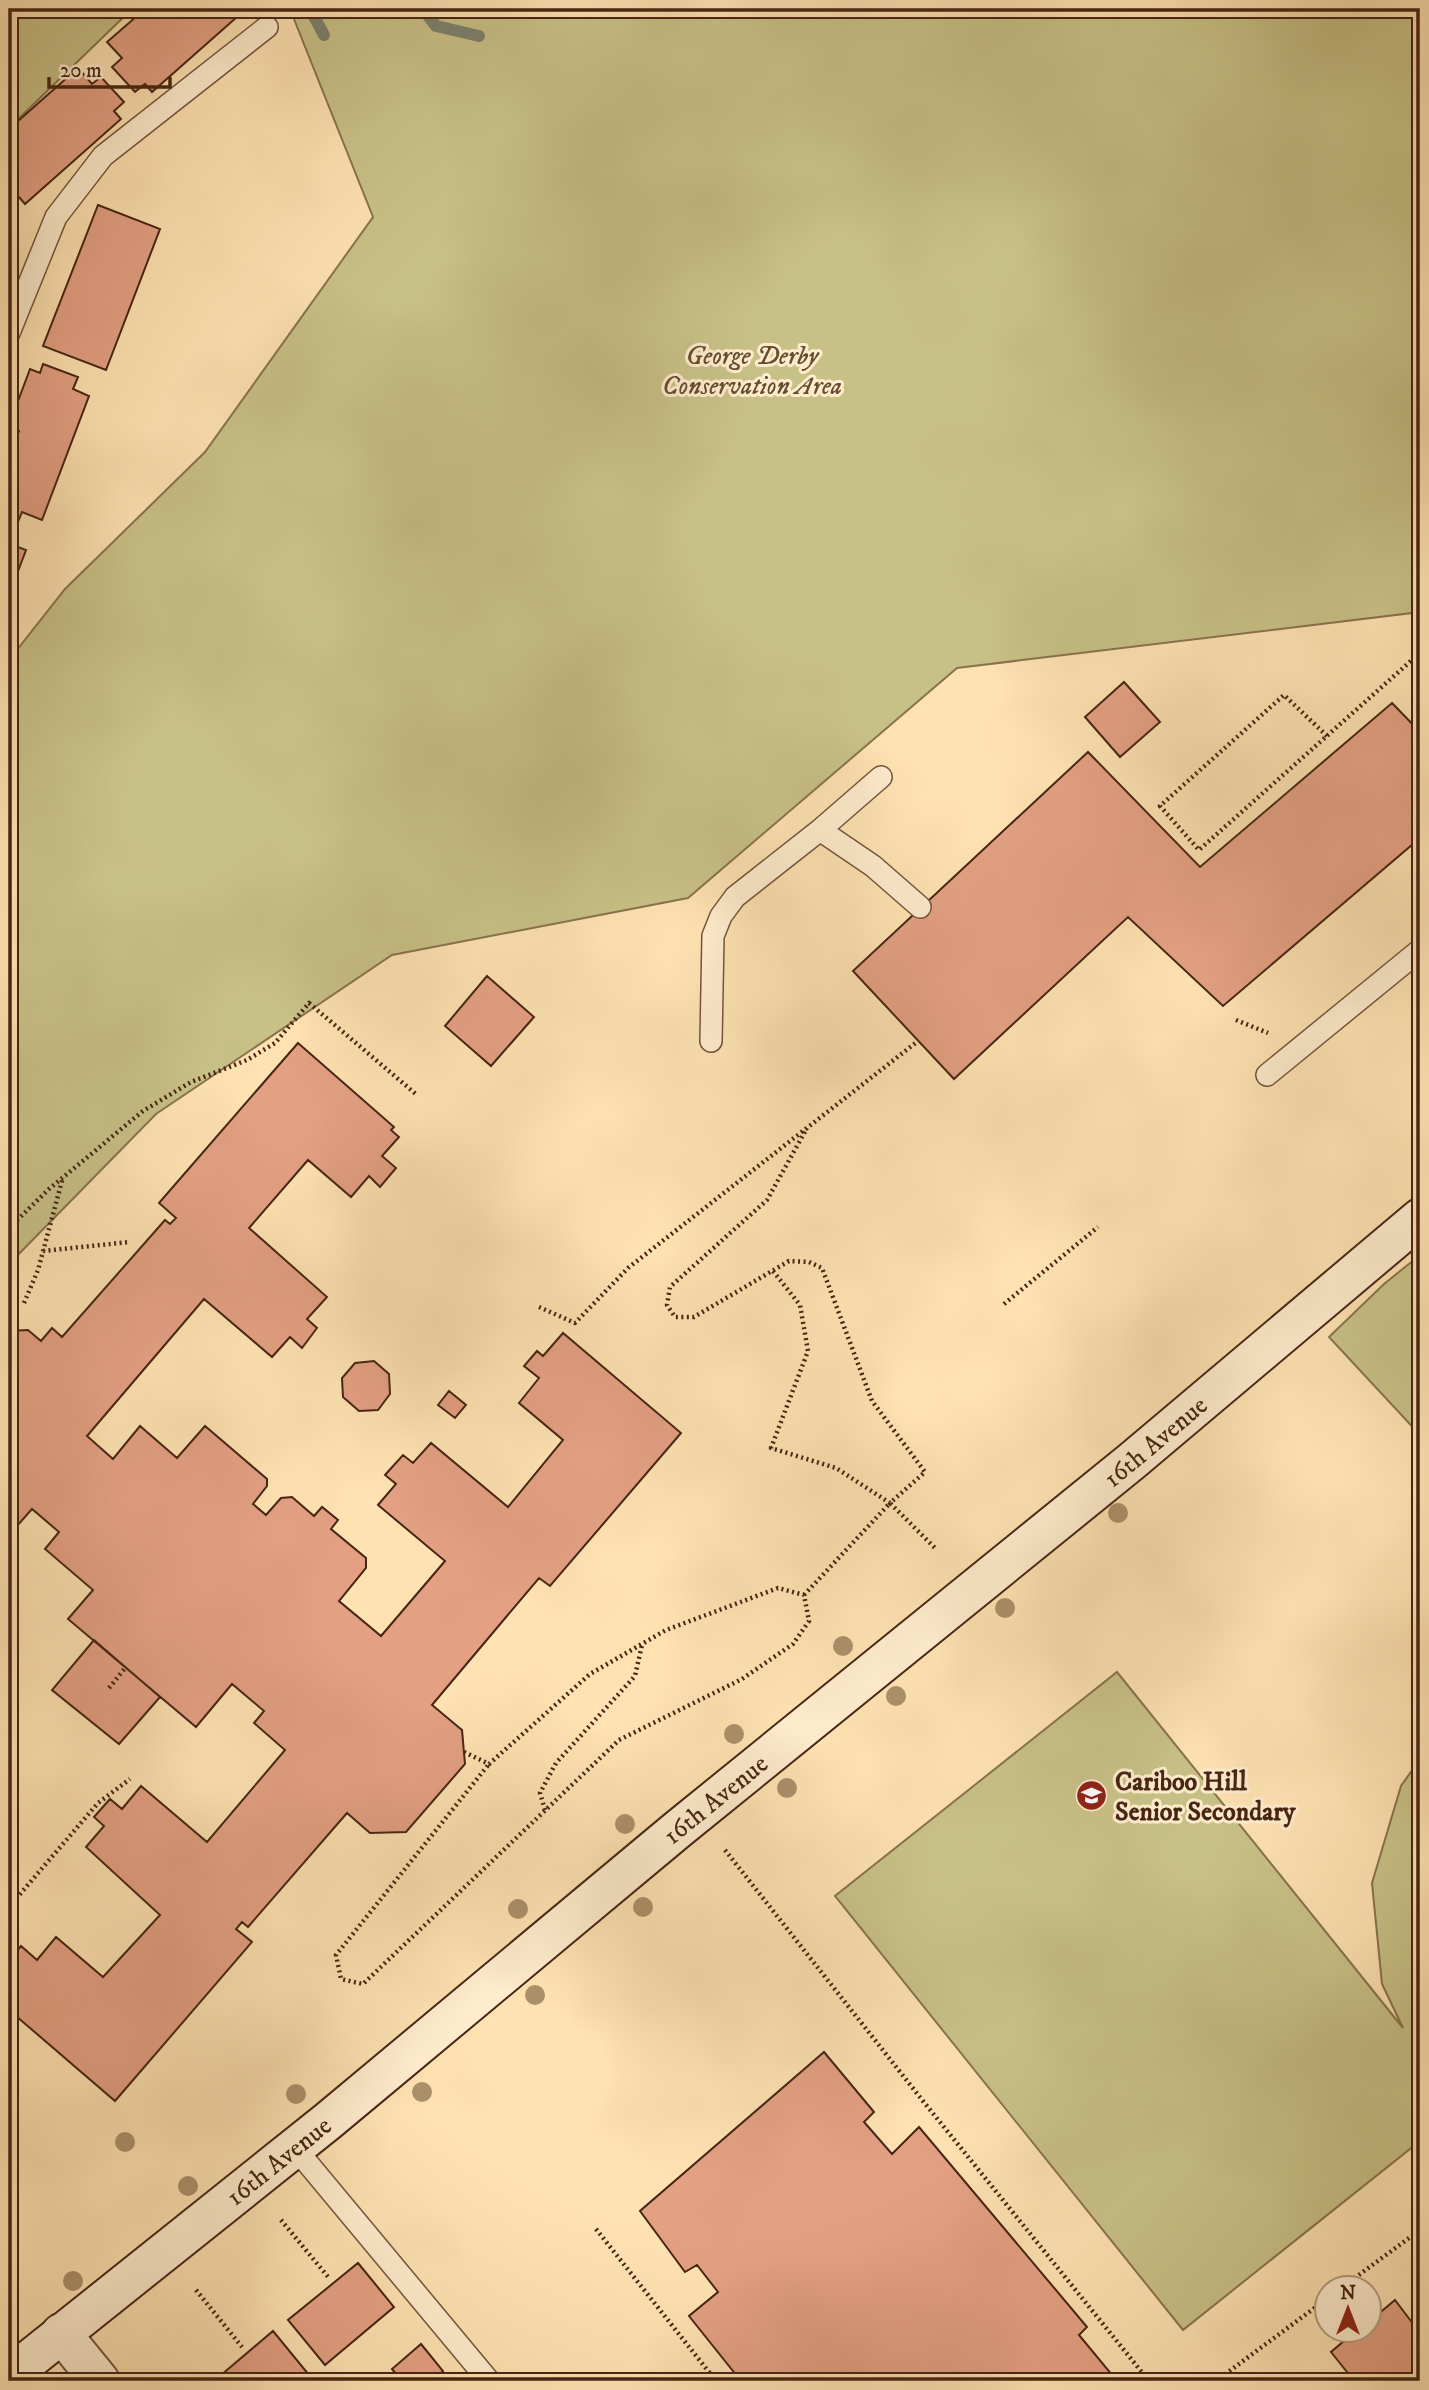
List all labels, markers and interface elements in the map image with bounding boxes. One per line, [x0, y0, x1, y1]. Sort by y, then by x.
scale bar [49, 46, 170, 90]
text: 20 m [60, 58, 102, 84]
park label: George Derby Conservation Area [662, 340, 842, 403]
street label: 16th Avenue [1097, 1389, 1215, 1495]
street label: 16th Avenue [657, 1748, 775, 1853]
place label: Cariboo Hill Senior Secondary [1115, 1766, 1296, 1829]
school or university icon: Cariboo Hill Senior Secondary [1075, 1779, 1109, 1813]
street label: 16th Avenue [220, 2110, 339, 2214]
north arrow [1314, 2274, 1384, 2344]
text: N [1340, 2282, 1356, 2305]

